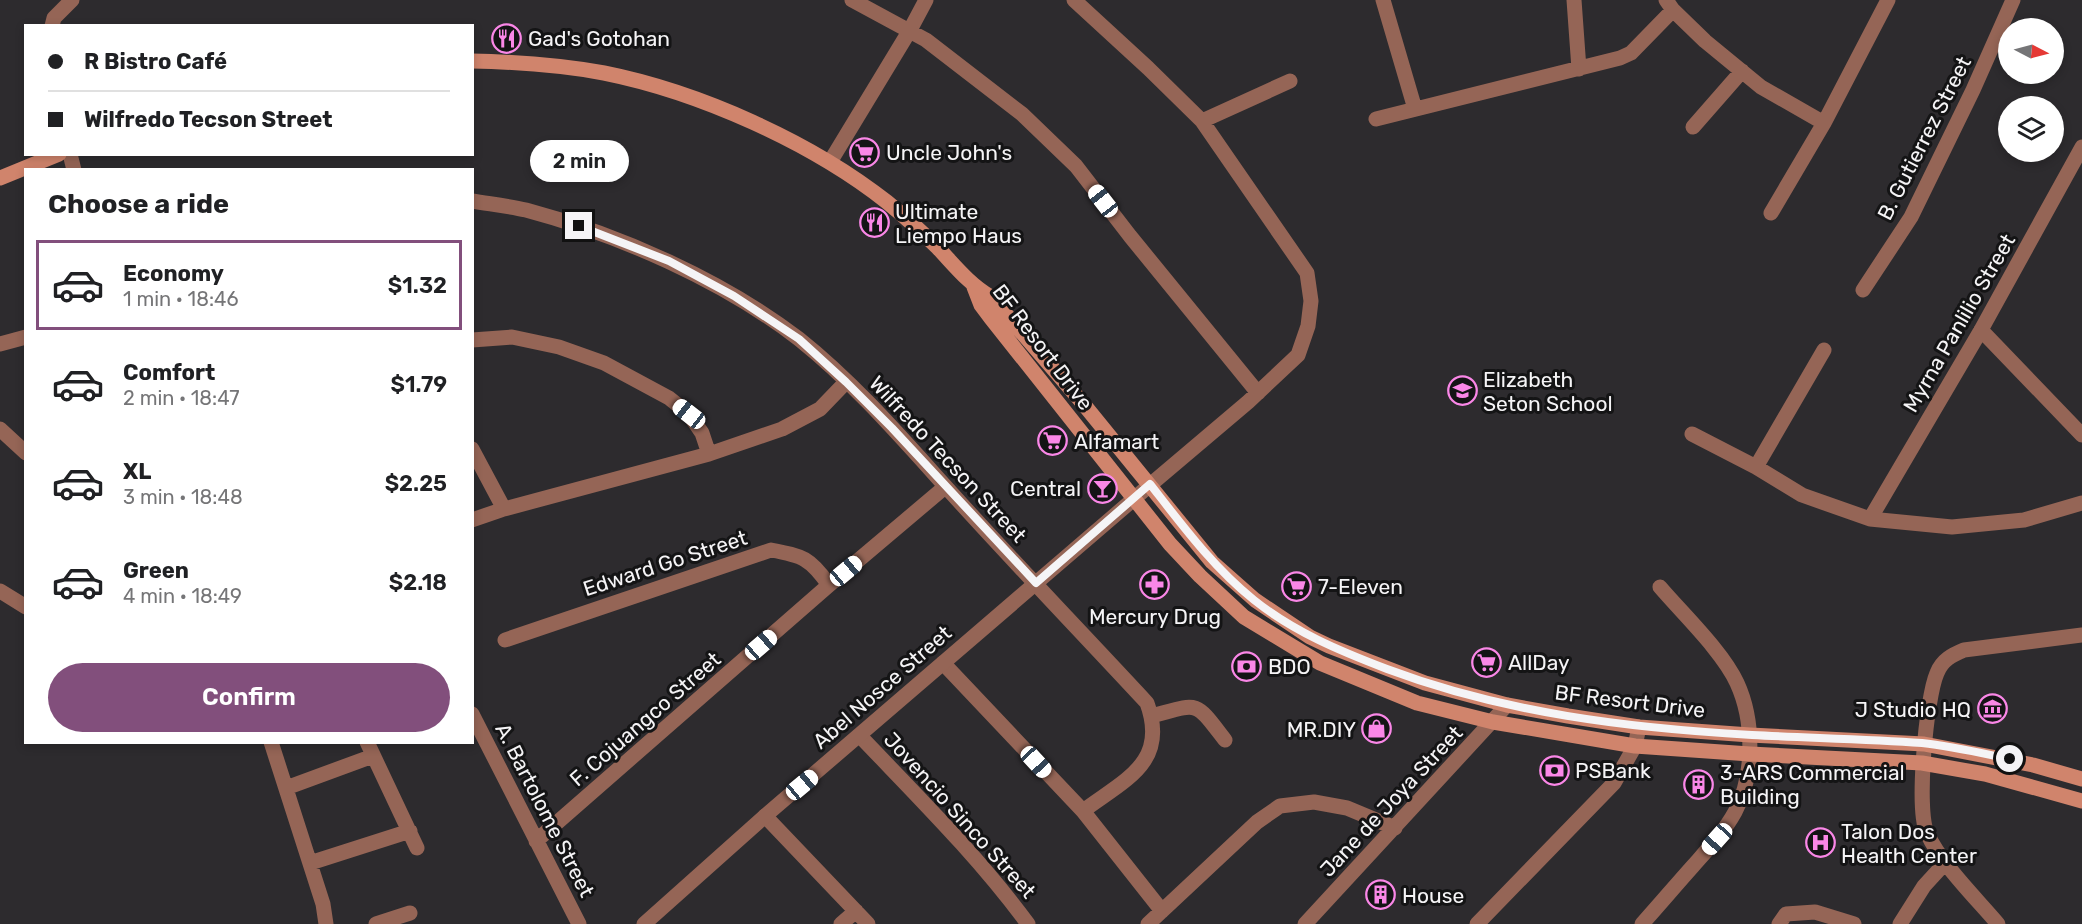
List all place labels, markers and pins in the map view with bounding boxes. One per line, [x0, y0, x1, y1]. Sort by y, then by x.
restaurant icon: Gad's Gotohan [491, 22, 523, 54]
place label: Gad's Gotohan [528, 26, 670, 51]
supermarket icon: Uncle John's [849, 136, 881, 168]
place label: Uncle John's [886, 140, 1012, 165]
place label: Ultimate Liempo Haus [895, 199, 1022, 248]
restaurant icon: Ultimate Liempo Haus [858, 207, 890, 239]
place label: Elizabeth Seton School [1483, 367, 1613, 416]
school or university icon: Elizabeth Seton School [1446, 375, 1478, 407]
supermarket icon: Alfamart [1037, 425, 1069, 457]
place label: Alfamart [1074, 429, 1159, 454]
bar icon: Central [1086, 472, 1118, 504]
place label: Central [1010, 476, 1081, 501]
pharmacy icon: Mercury Drug [1139, 569, 1171, 601]
supermarket icon: 7-Eleven [1281, 570, 1313, 602]
place label: 7-Eleven [1318, 574, 1403, 599]
place label: Mercury Drug [1089, 604, 1221, 629]
supermarket icon: AllDay [1471, 646, 1503, 678]
bank icon: BDO [1231, 650, 1263, 682]
place label: AllDay [1508, 650, 1570, 675]
place label: BDO [1268, 654, 1311, 679]
museum icon: J Studio HQ [1976, 693, 2008, 725]
place label: J Studio HQ [1855, 697, 1971, 722]
shop icon: MR.DIY [1361, 713, 1393, 745]
place label: MR.DIY [1287, 717, 1356, 742]
bank icon: PSBank [1538, 754, 1570, 786]
place label: PSBank [1575, 758, 1651, 783]
place label: 3-ARS Commercial Building [1720, 760, 1905, 809]
building icon: 3-ARS Commercial Building [1683, 768, 1715, 800]
place label: Talon Dos Health Center [1841, 819, 1977, 868]
hospital icon: Talon Dos Health Center [1804, 827, 1836, 859]
building icon: House [1365, 879, 1397, 911]
place label: House [1402, 883, 1464, 908]

